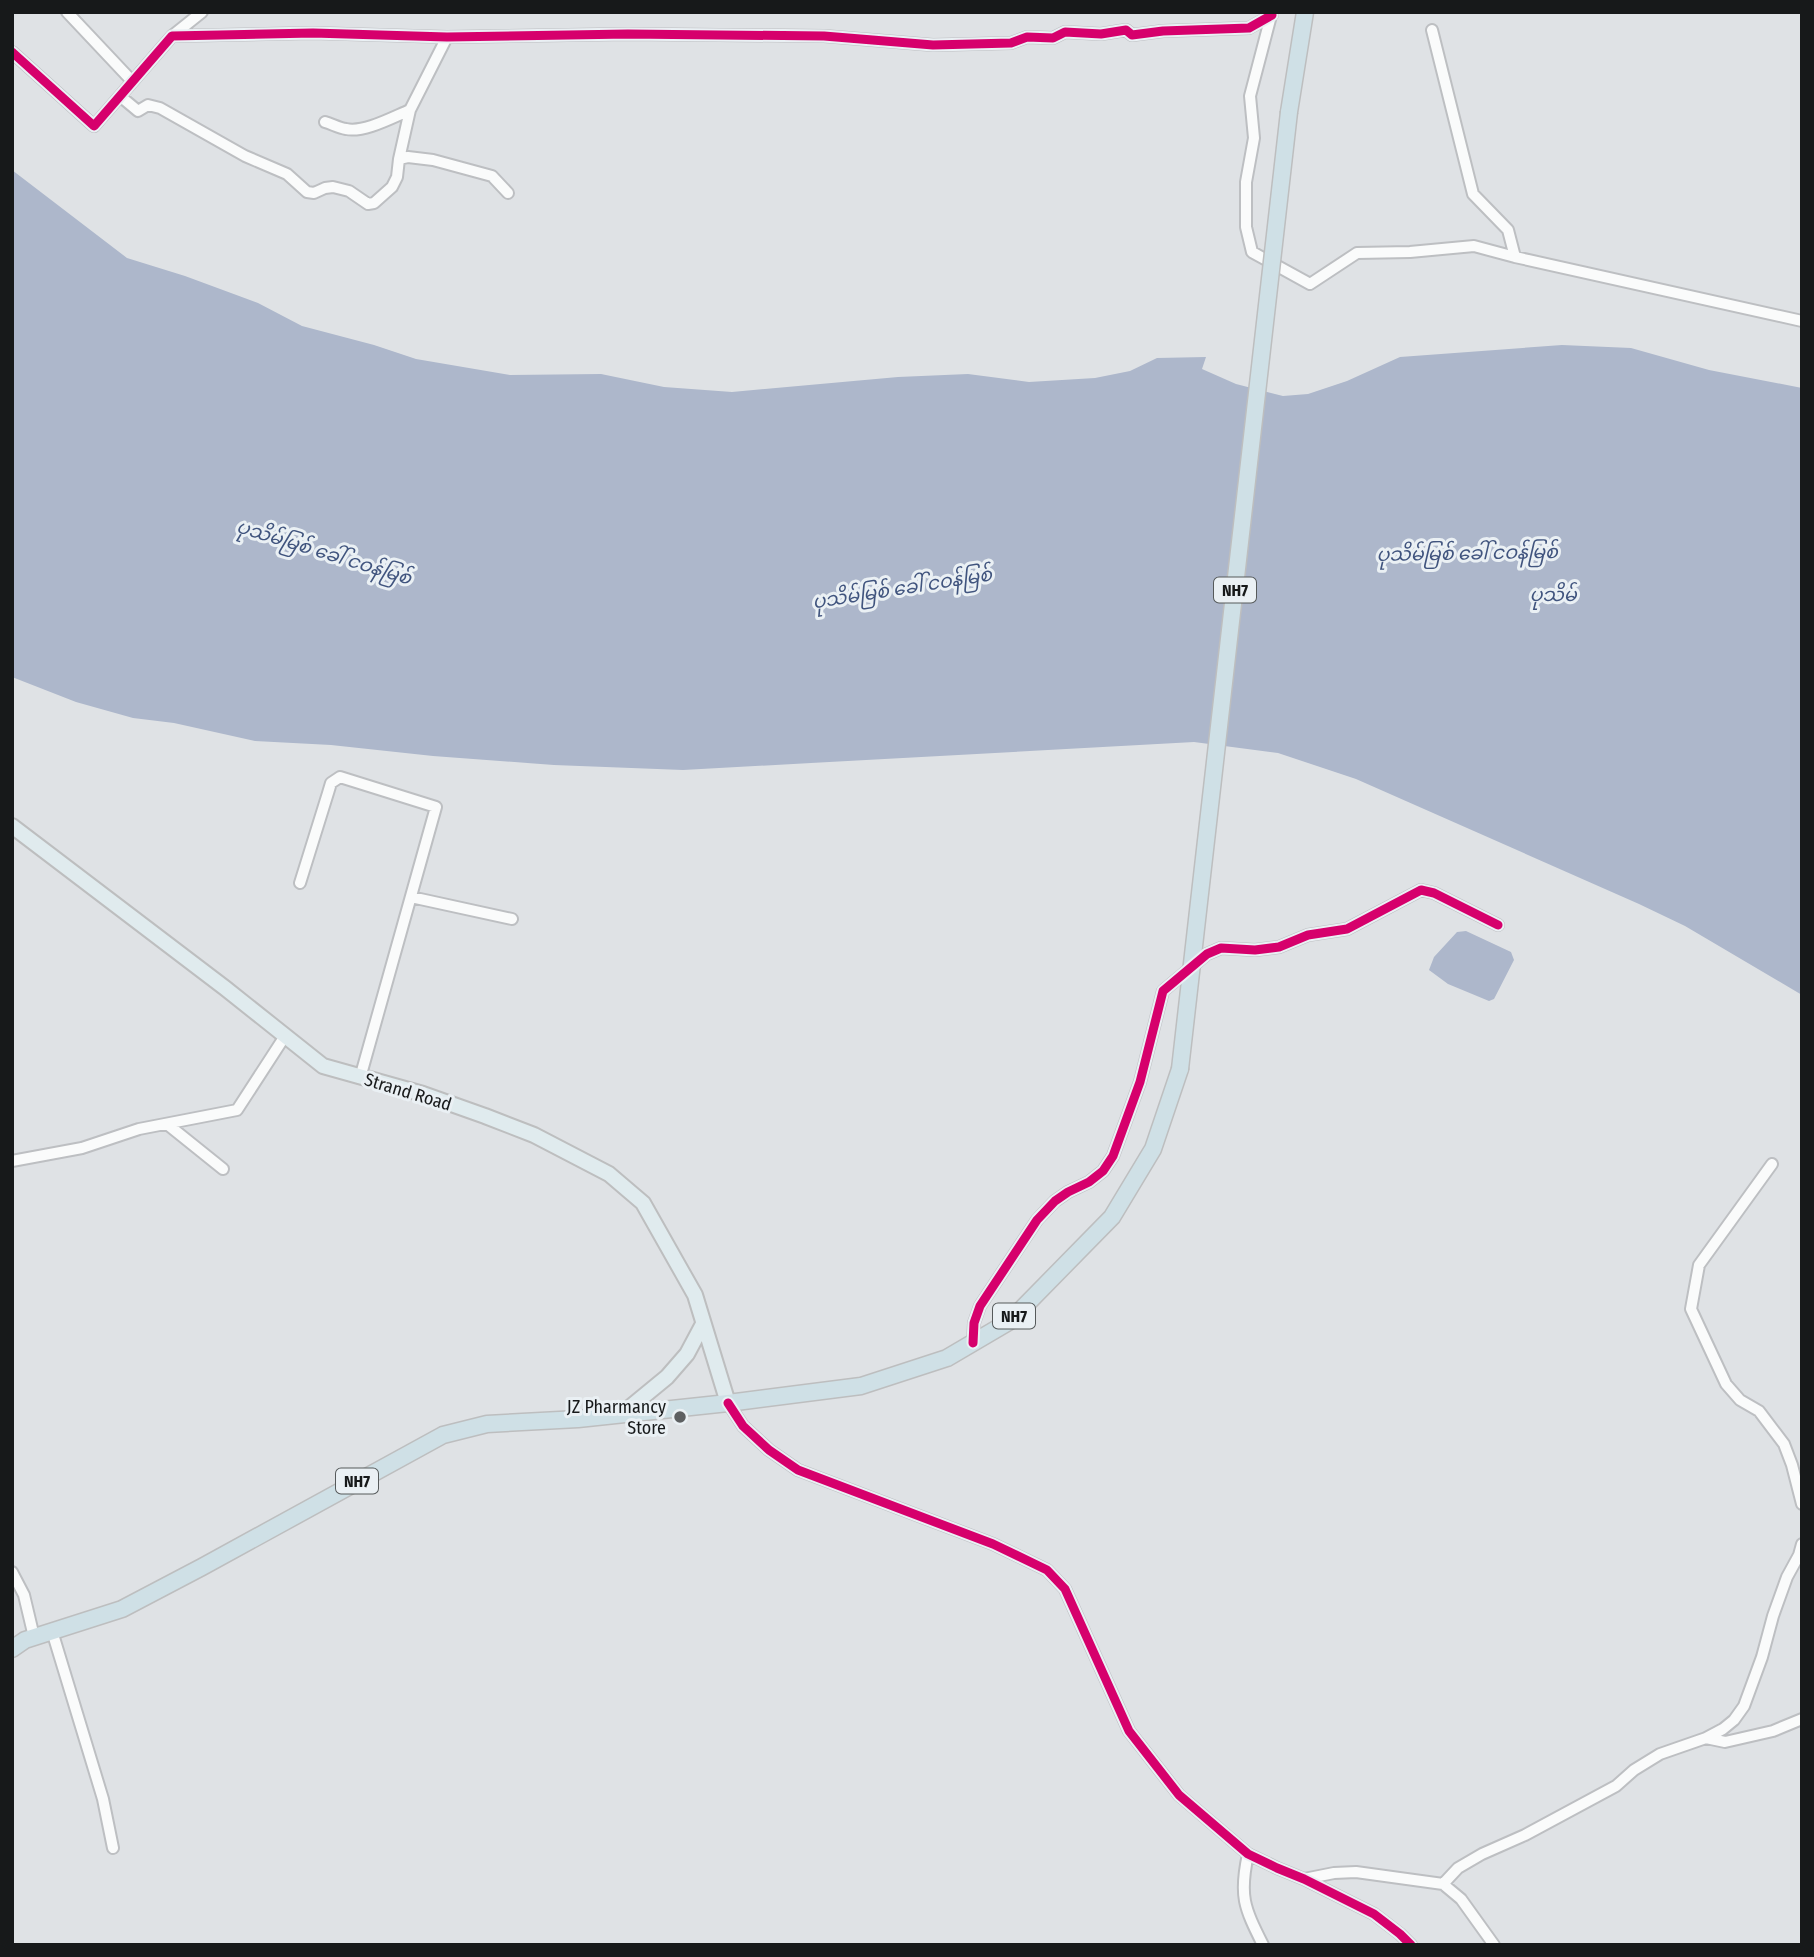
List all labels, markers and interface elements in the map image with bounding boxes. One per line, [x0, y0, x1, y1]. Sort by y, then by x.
water label: ပုသိမ်မြစ် ခေါ် ငဝန်မြစ် [233, 513, 416, 594]
water label: ပုသိမ်မြစ် ခေါ် ငဝန်မြစ် [1376, 538, 1559, 570]
water label: ပုသိမ်မြစ် ခေါ် ငဝန်မြစ် [810, 560, 995, 618]
road number: NH7 [1214, 578, 1256, 603]
water label: ပုသိမ် [1529, 581, 1578, 610]
street label: Strand Road [362, 1068, 454, 1116]
road number: NH7 [993, 1304, 1035, 1328]
place label: JZ Pharmancy Store [567, 1396, 666, 1439]
marker: JZ Pharmancy Store [672, 1409, 688, 1425]
road number: NH7 [336, 1469, 378, 1494]

